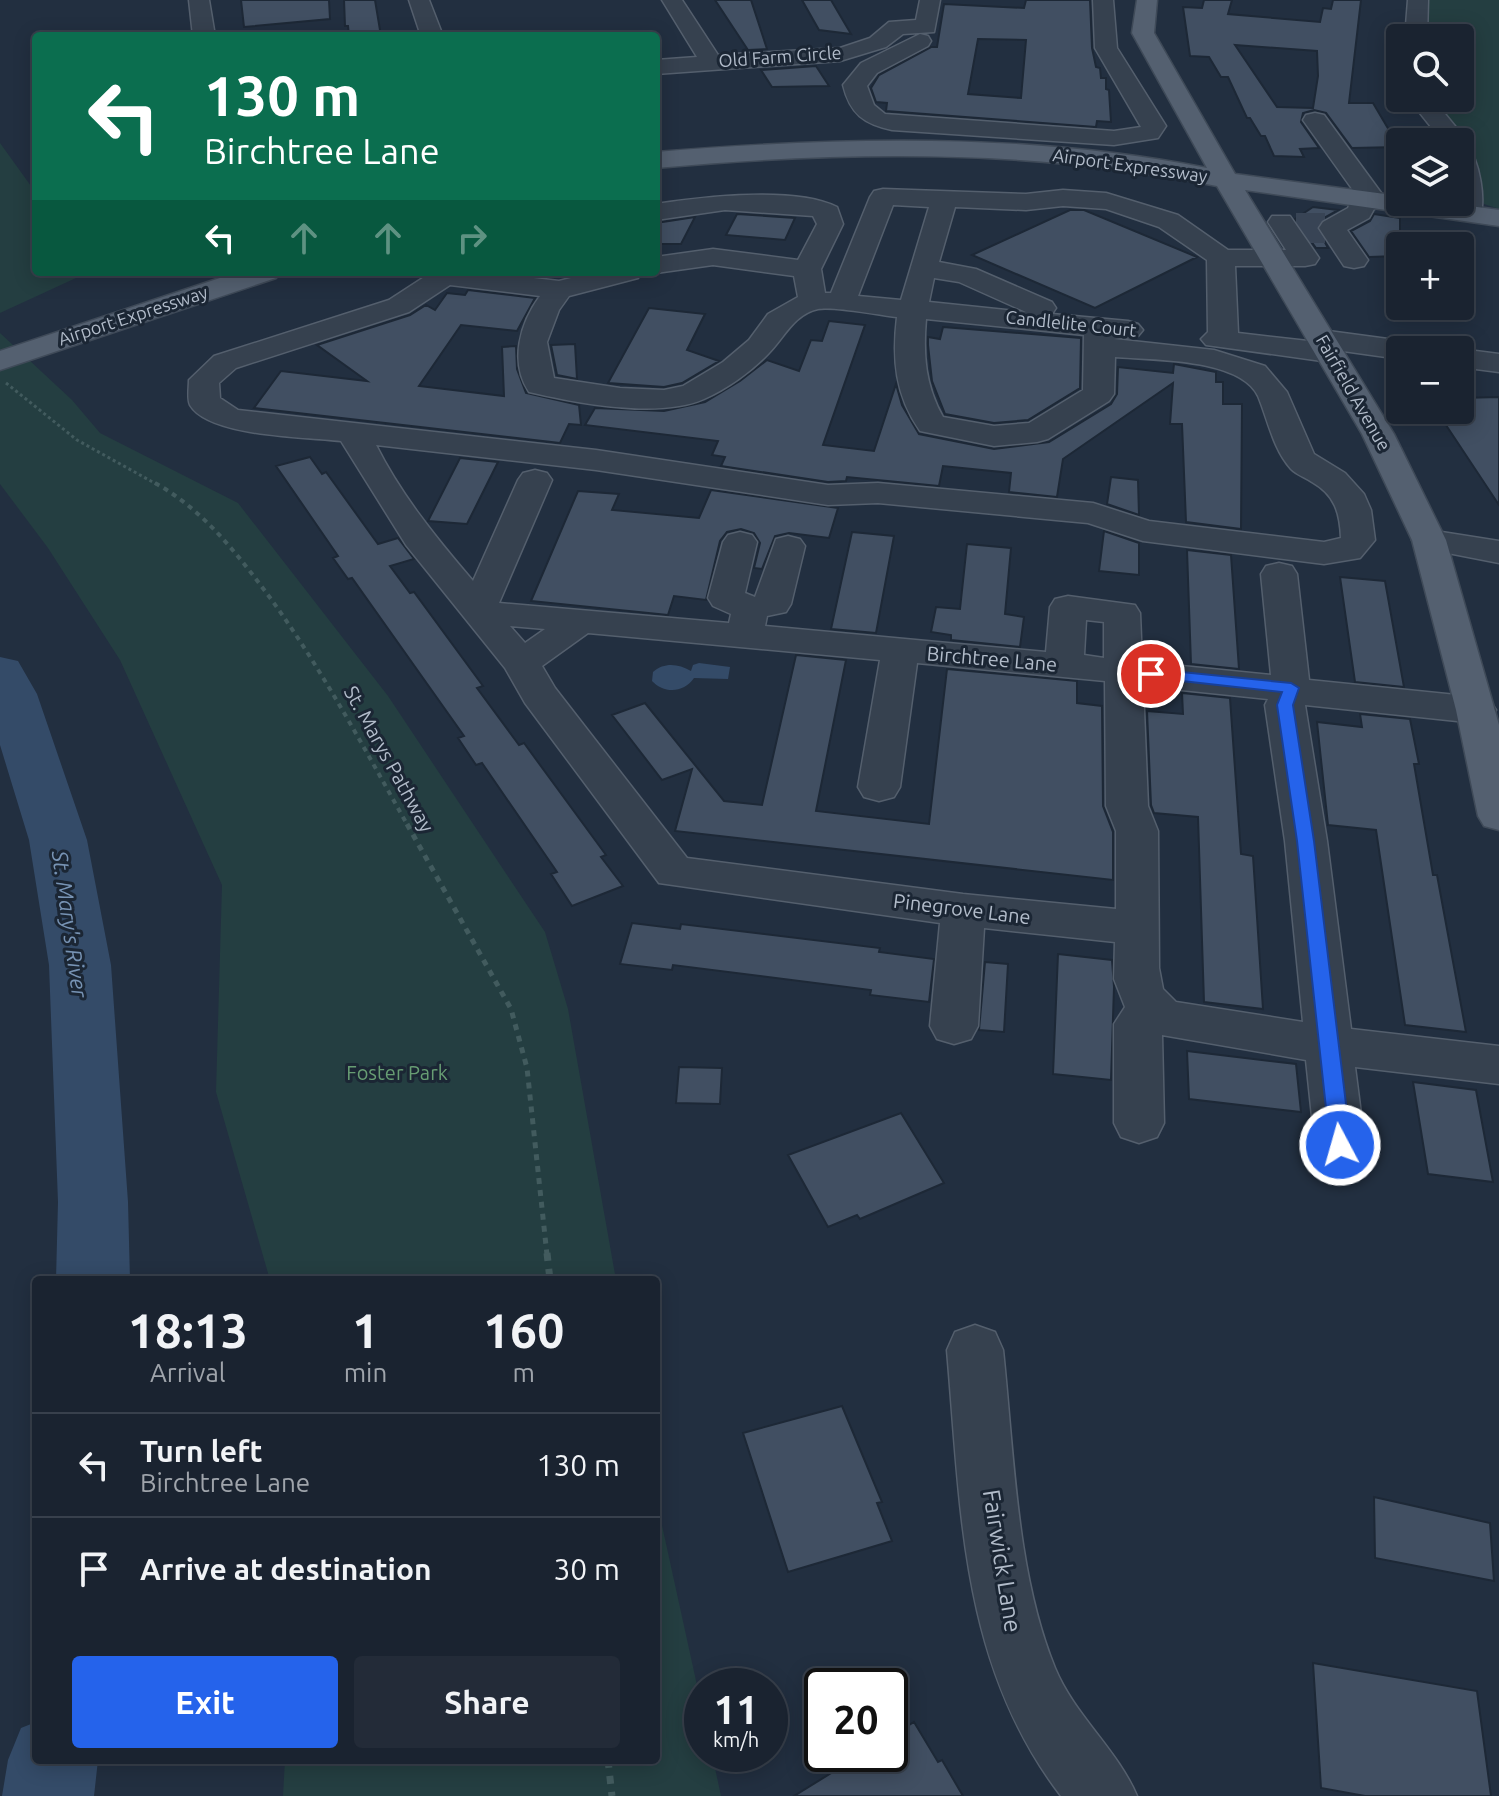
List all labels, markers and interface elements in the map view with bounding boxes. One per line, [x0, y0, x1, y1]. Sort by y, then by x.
map controls [1386, 24, 1474, 424]
button: search [1386, 24, 1474, 112]
street label: Old Farm Circle [718, 42, 842, 70]
icon: left [72, 64, 176, 168]
text: 130 m [204, 64, 360, 127]
button: layers [1386, 128, 1474, 216]
text: Birchtree Lane [204, 130, 440, 171]
street label: Airport Expressway [1051, 144, 1209, 186]
icon: left [198, 216, 242, 260]
icon: ahead [282, 216, 326, 260]
icon: ahead [366, 216, 410, 260]
icon: right [450, 216, 494, 260]
button: + [1386, 232, 1474, 320]
street label: Airport Expressway [55, 281, 210, 349]
street label: Candlelite Court [1005, 306, 1138, 340]
street label: Fairfield Avenue [1313, 331, 1395, 454]
button: − [1386, 336, 1474, 424]
pin [1117, 640, 1185, 708]
street label: Birchtree Lane [926, 641, 1058, 676]
icon: arrive [1129, 652, 1173, 696]
street label: St. Marys Pathway [340, 682, 439, 836]
water label: St. Mary's River [48, 848, 93, 1000]
street label: Pinegrove Lane [892, 889, 1032, 928]
park label: Foster Park [346, 1061, 448, 1084]
position arrow [1298, 1103, 1382, 1187]
text: 18:13 [128, 1303, 248, 1357]
text: 1 [352, 1303, 379, 1357]
text: 160 [483, 1303, 564, 1357]
text: Arrival [150, 1358, 226, 1387]
text: min [344, 1358, 387, 1387]
text: m [512, 1358, 535, 1387]
text: Turn left [140, 1434, 262, 1468]
icon: left [72, 1443, 116, 1487]
text: 130 m [536, 1448, 620, 1482]
text: Birchtree Lane [140, 1468, 310, 1497]
street label: Fairwick Lane [978, 1488, 1027, 1634]
icon: arrive [72, 1547, 116, 1591]
text: Arrive at destination [140, 1552, 432, 1586]
text: 30 m [553, 1552, 620, 1586]
button: Exit [72, 1656, 338, 1748]
button: Share [354, 1656, 620, 1748]
speed limit sign: 20 [804, 1668, 908, 1772]
text: 11 [713, 1687, 759, 1732]
text: km/h [713, 1728, 759, 1751]

